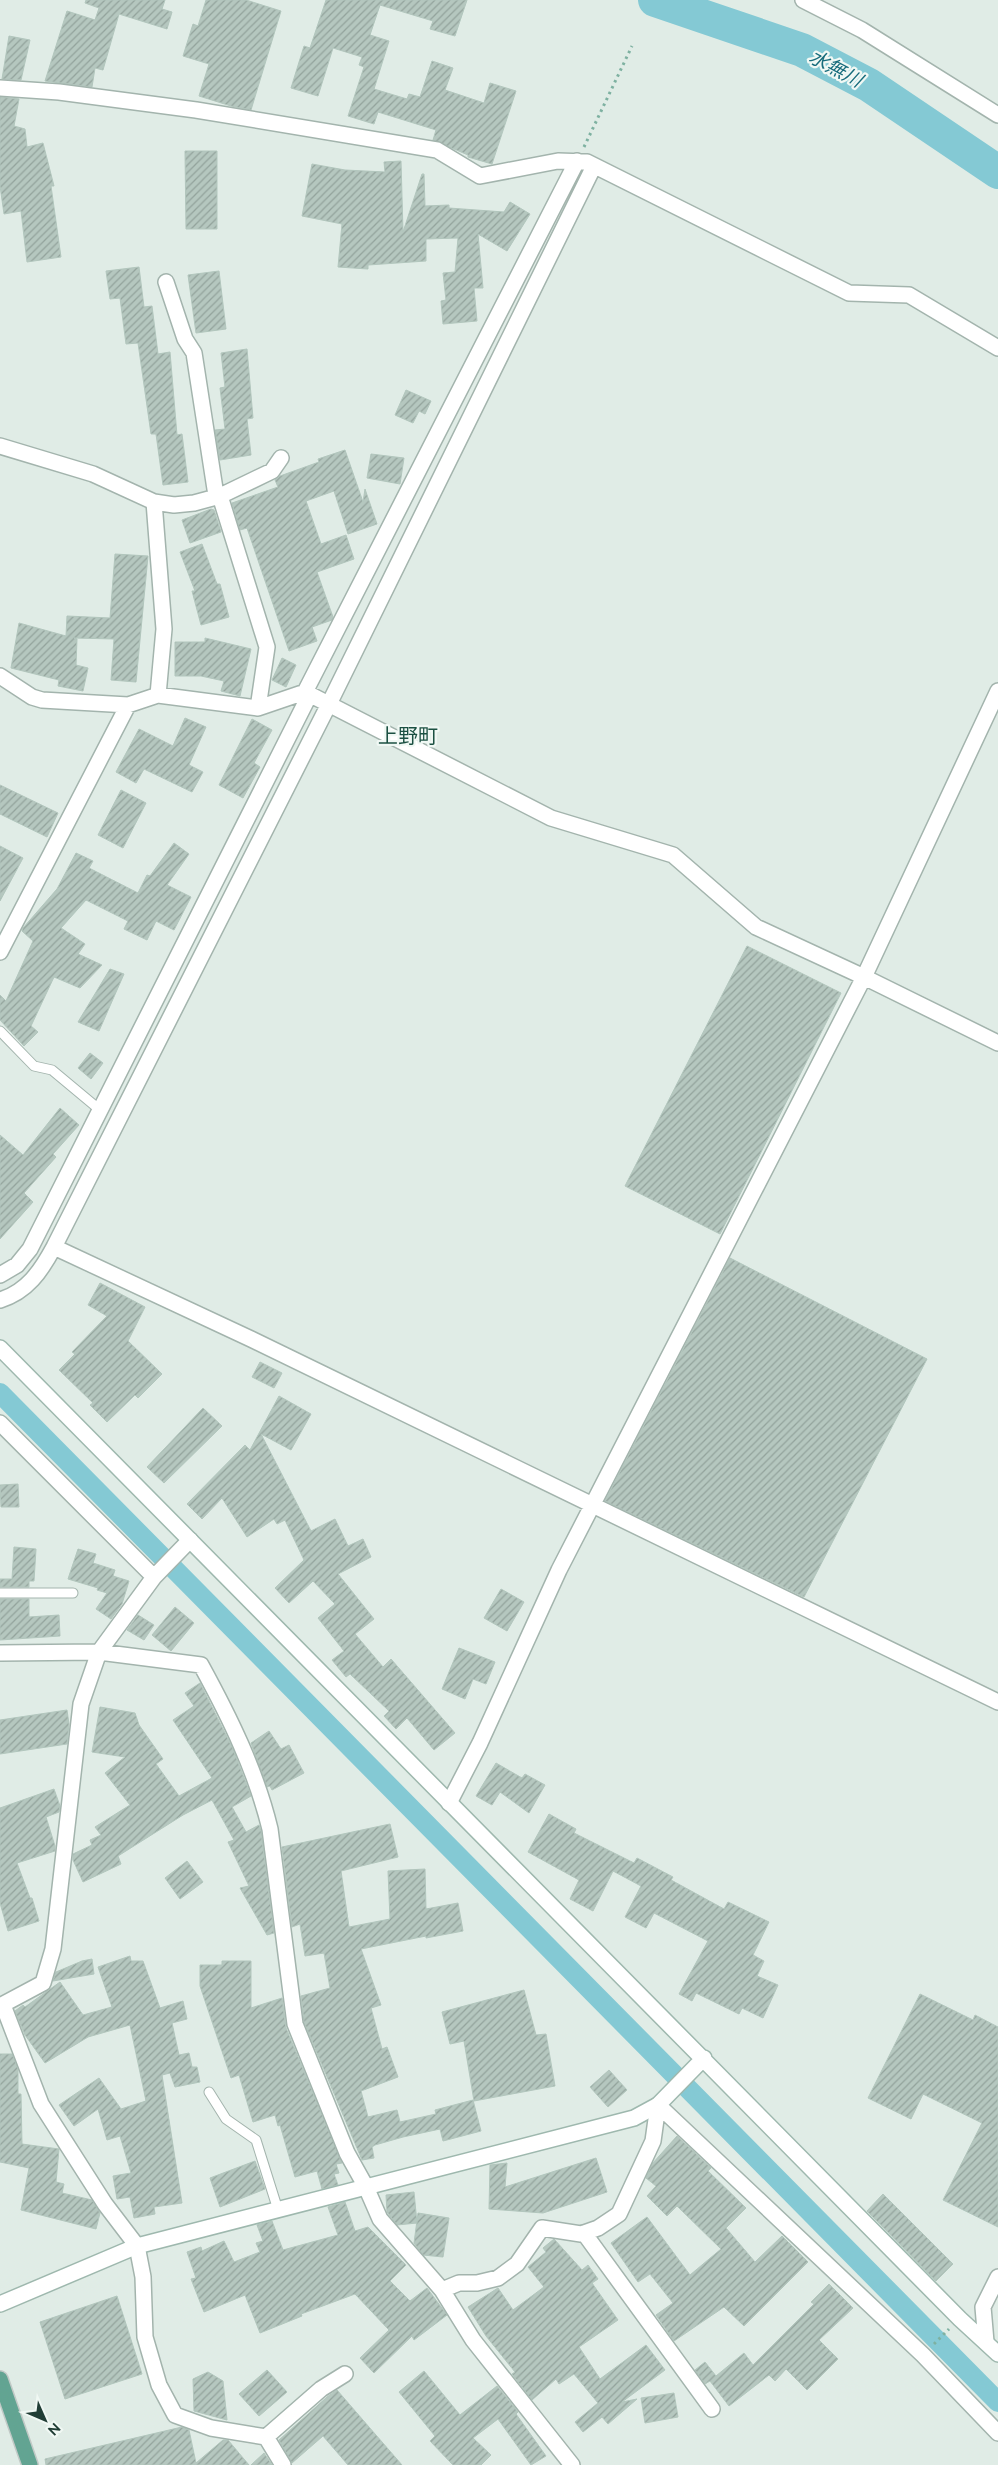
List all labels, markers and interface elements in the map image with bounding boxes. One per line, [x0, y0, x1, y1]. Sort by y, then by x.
water label: 水無川 [806, 45, 868, 92]
district label: 上野町 [378, 724, 438, 748]
north arrow [20, 2395, 70, 2445]
text: N [45, 2420, 64, 2439]

